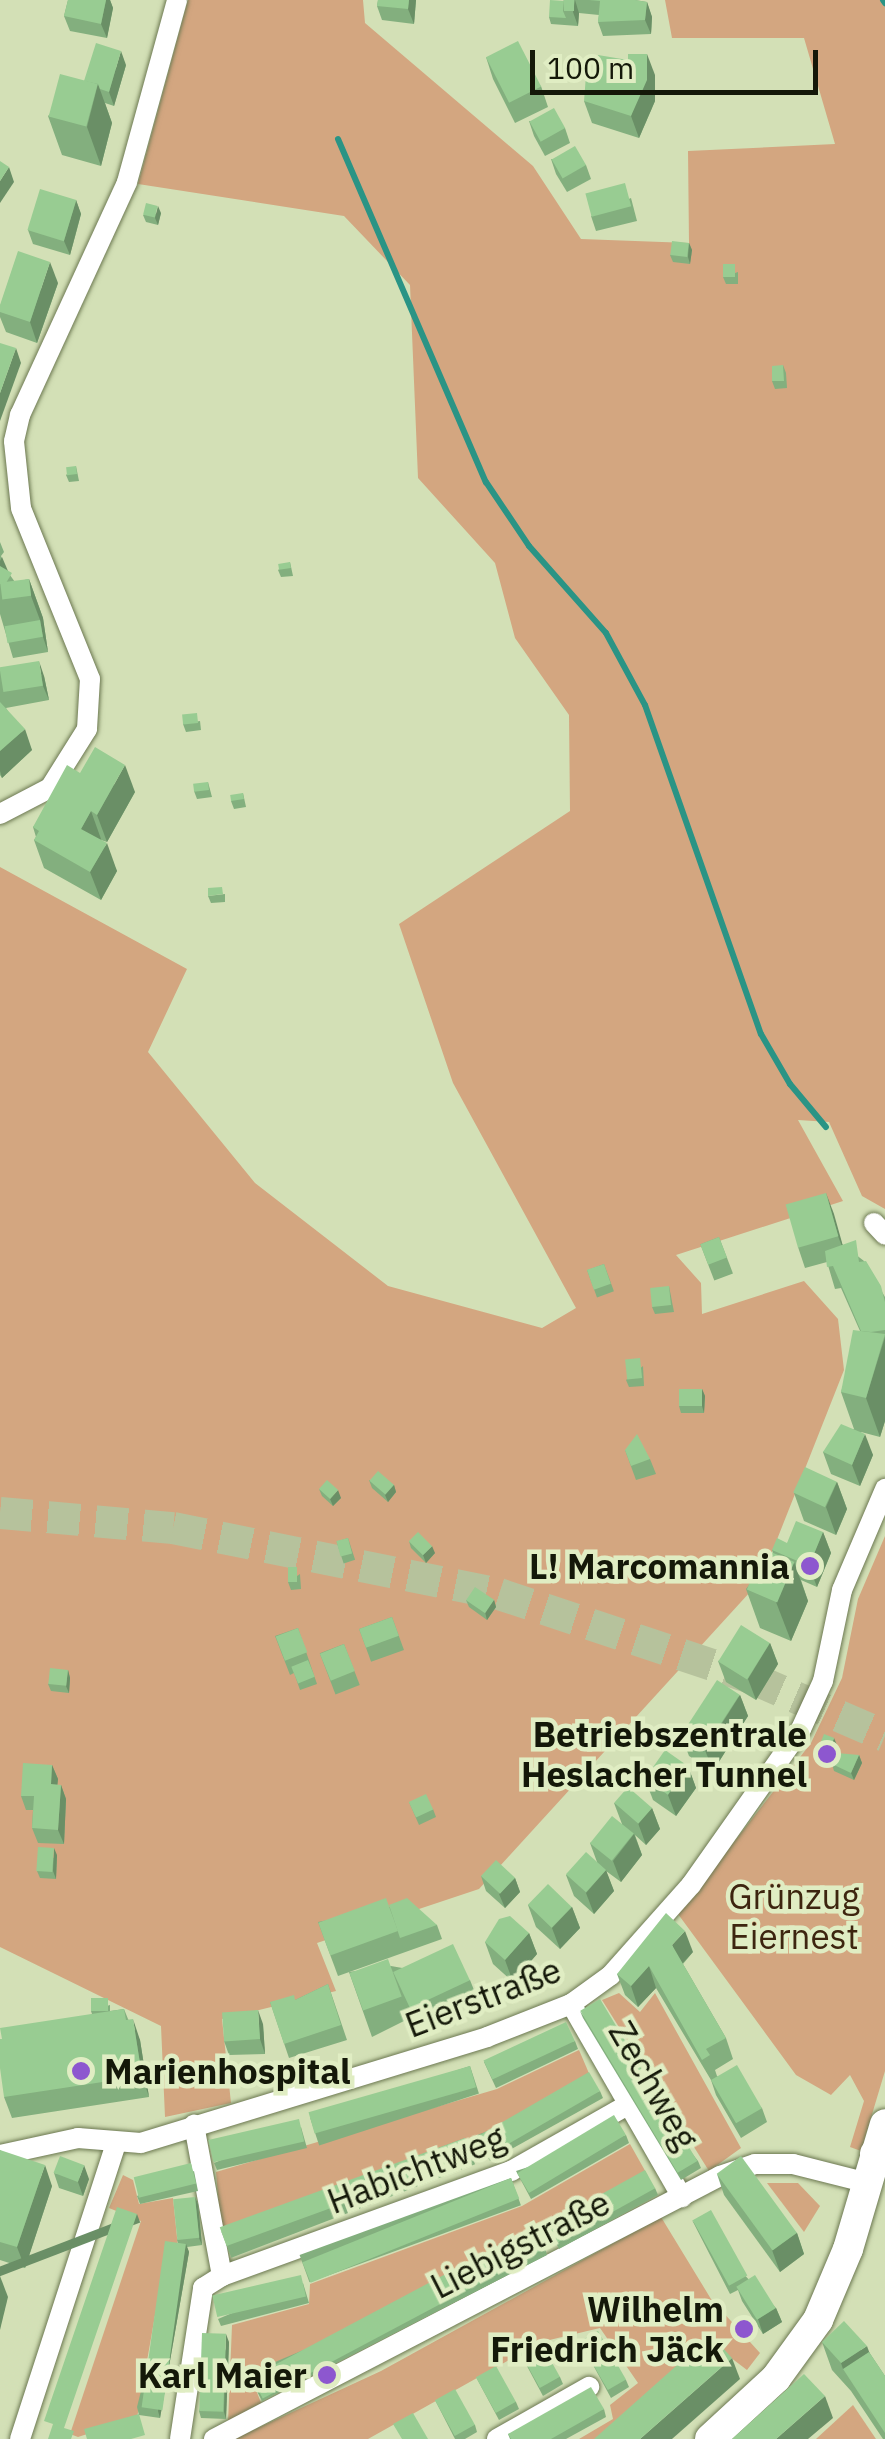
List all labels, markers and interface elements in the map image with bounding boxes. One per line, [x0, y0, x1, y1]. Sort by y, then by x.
scale bar [535, 30, 822, 92]
text: 100 m [547, 48, 634, 87]
place label: L! Marcomannia [529, 1545, 790, 1587]
marker: L! Marcomannia [799, 1555, 821, 1577]
place label: Betriebszentrale Heslacher Tunnel [521, 1713, 807, 1795]
marker: Betriebszentrale Heslacher Tunnel [816, 1743, 838, 1765]
park label: Grünzug Eiernest [728, 1875, 860, 1957]
street label: Eierstraße [399, 1948, 567, 2046]
street label: Zechweg [601, 2013, 707, 2157]
place label: Marienhospital [104, 2050, 351, 2092]
marker: Marienhospital [68, 2058, 94, 2084]
street label: Habichtweg [321, 2116, 511, 2222]
street label: Liebigstraße [424, 2181, 616, 2307]
place label: Wilhelm Friedrich Jäck [490, 2288, 724, 2370]
marker: Wilhelm Friedrich Jäck [733, 2318, 755, 2340]
place label: Karl Maier [138, 2354, 307, 2396]
marker: Karl Maier [316, 2364, 338, 2386]

